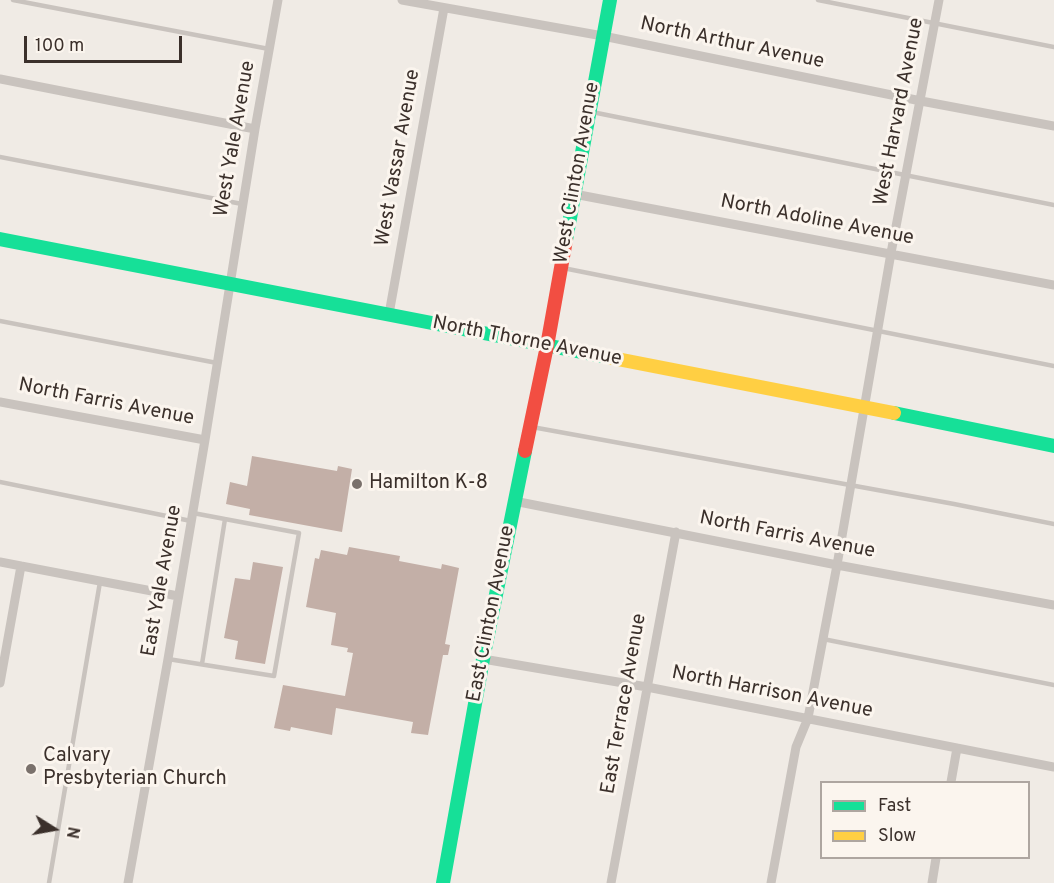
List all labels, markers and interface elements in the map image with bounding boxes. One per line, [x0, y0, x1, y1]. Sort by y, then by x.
street label: North Arthur Avenue [638, 13, 826, 75]
street label: West Harvard Avenue [870, 16, 930, 208]
scale bar [27, 24, 184, 62]
text: 100 m [35, 35, 84, 58]
street label: West Yale Avenue [210, 59, 262, 219]
street label: West Vassar Avenue [372, 68, 426, 248]
street label: West Clinton Avenue [550, 80, 606, 266]
street label: North Adoline Avenue [718, 190, 916, 252]
street label: North Thorne Avenue [430, 312, 624, 372]
street label: North Farris Avenue [16, 374, 196, 432]
place label: Hamilton K-8 [369, 472, 488, 496]
marker: Hamilton K-8 [350, 477, 364, 491]
street label: East Yale Avenue [138, 503, 188, 659]
street label: North Farris Avenue [697, 507, 877, 565]
street label: East Clinton Avenue [463, 524, 521, 704]
street label: East Terrace Avenue [597, 612, 653, 796]
street label: North Harrison Avenue [670, 662, 874, 724]
place label: Calvary Presbyterian Church [43, 745, 227, 792]
marker: Calvary Presbyterian Church [24, 762, 38, 776]
legend [820, 781, 1030, 859]
text: Fast [878, 795, 911, 818]
north arrow [24, 799, 84, 859]
text: N [61, 825, 83, 840]
text: Slow [878, 825, 916, 848]

